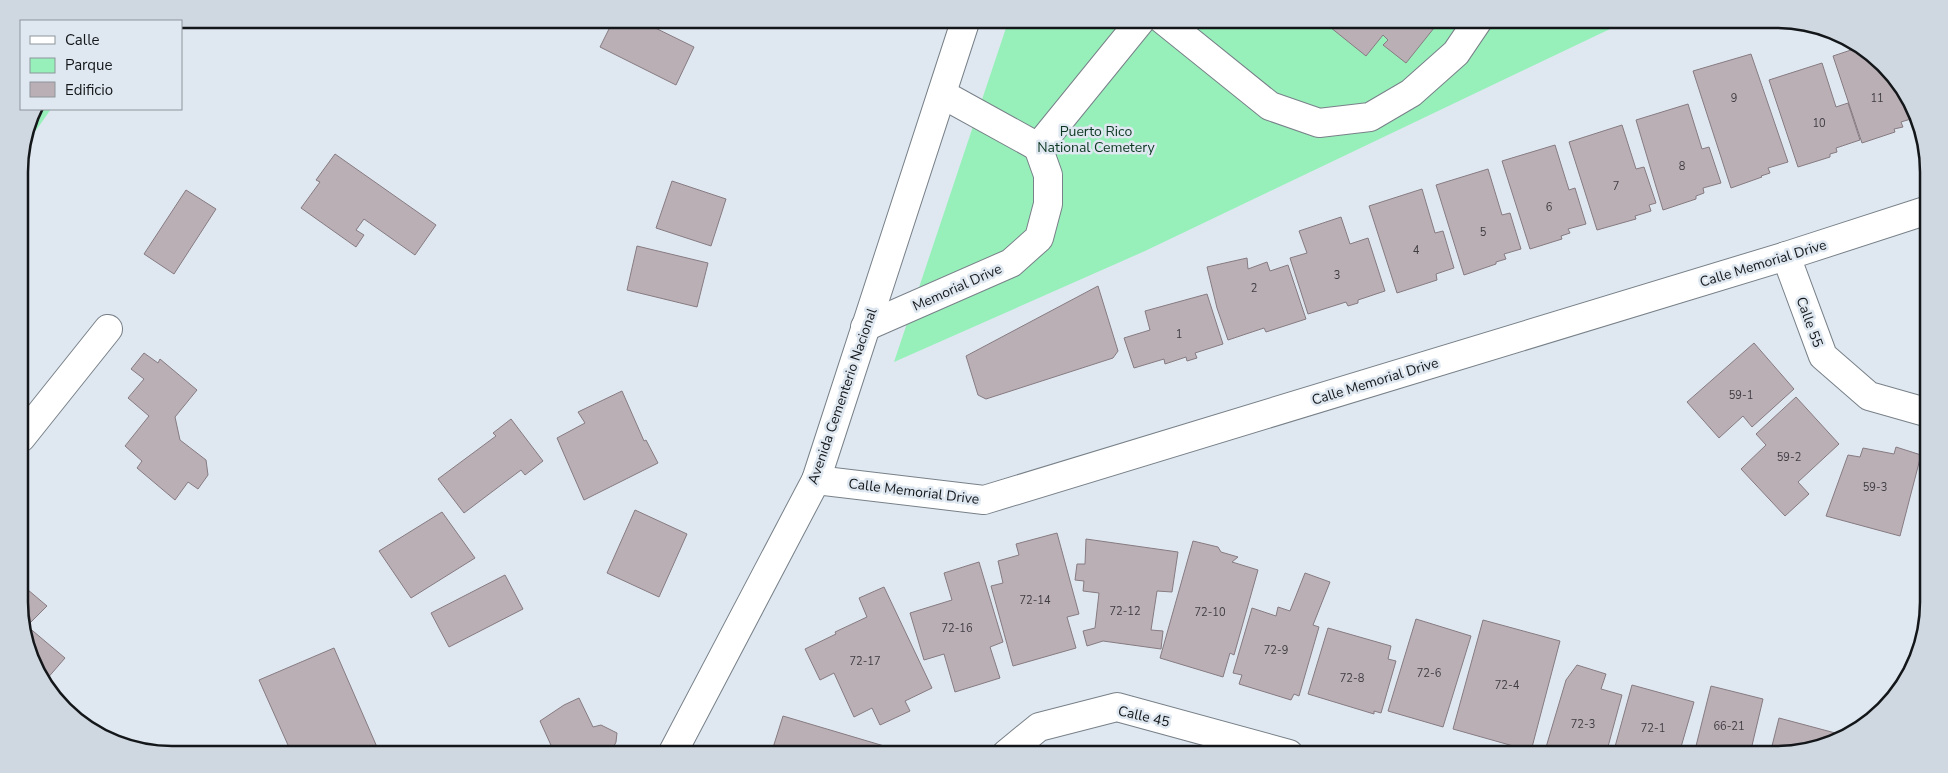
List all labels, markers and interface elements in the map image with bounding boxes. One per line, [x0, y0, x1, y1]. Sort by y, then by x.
legend [20, 20, 182, 110]
text: Calle [65, 30, 100, 50]
text: Parque [65, 55, 113, 75]
text: Edificio [65, 80, 113, 100]
house number: 9 [1731, 91, 1737, 106]
house number: 11 [1870, 91, 1884, 106]
house number: 10 [1812, 116, 1826, 131]
park label: Puerto Rico National Cemetery [1037, 122, 1156, 157]
house number: 8 [1679, 159, 1686, 174]
house number: 7 [1613, 179, 1619, 194]
house number: 6 [1546, 200, 1553, 215]
house number: 5 [1480, 225, 1487, 240]
street label: Calle Memorial Drive [1697, 235, 1829, 292]
house number: 4 [1413, 243, 1420, 258]
street label: Memorial Drive [910, 259, 1005, 316]
house number: 3 [1334, 268, 1340, 283]
house number: 2 [1251, 281, 1257, 296]
street label: Calle 55 [1792, 294, 1827, 350]
street label: Avenida Cementerio Nacional [803, 305, 882, 487]
house number: 1 [1176, 327, 1182, 342]
street label: Calle Memorial Drive [1309, 353, 1441, 410]
house number: 59-1 [1729, 388, 1753, 403]
house number: 59-2 [1777, 450, 1801, 465]
street label: Calle Memorial Drive [847, 474, 980, 509]
house number: 59-3 [1863, 480, 1887, 495]
house number: 72-14 [1019, 593, 1051, 608]
house number: 72-12 [1109, 604, 1141, 619]
house number: 72-10 [1194, 605, 1226, 620]
house number: 72-16 [941, 621, 973, 636]
house number: 72-9 [1264, 643, 1288, 658]
house number: 72-17 [849, 654, 881, 669]
house number: 72-6 [1417, 666, 1442, 681]
house number: 72-8 [1340, 671, 1365, 686]
house number: 72-4 [1495, 678, 1520, 693]
street label: Calle 45 [1116, 701, 1172, 732]
house number: 72-3 [1571, 717, 1595, 732]
house number: 66-21 [1713, 719, 1745, 734]
house number: 72-1 [1641, 721, 1665, 736]

